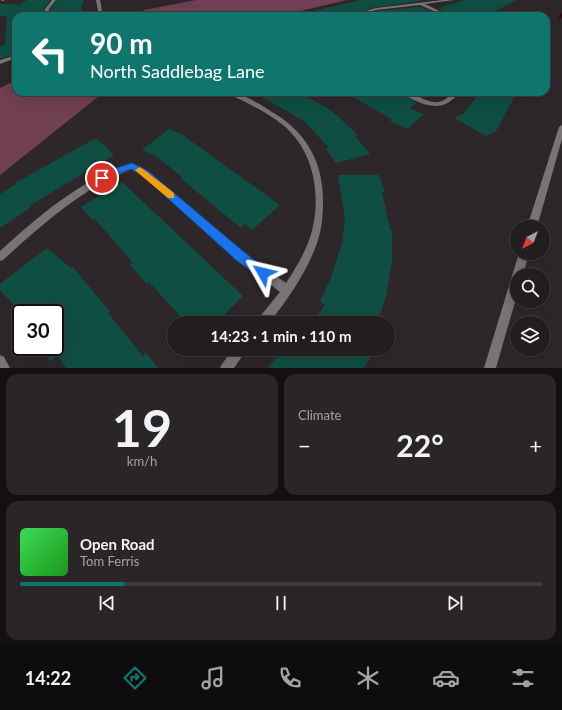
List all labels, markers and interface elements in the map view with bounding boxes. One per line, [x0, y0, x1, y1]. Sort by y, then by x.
text: 90 m [90, 26, 153, 60]
icon: left [24, 28, 76, 80]
text: North Saddlebag Lane [90, 60, 265, 82]
pin [85, 161, 119, 195]
icon: arrive [91, 167, 113, 189]
north arrow [510, 220, 550, 260]
map controls [510, 220, 550, 356]
position arrow [242, 252, 284, 294]
button: search [510, 268, 550, 308]
speed limit sign: 30 [12, 304, 64, 356]
button: layers [510, 316, 550, 356]
text: 14:23 · 1 min · 110 m [211, 327, 351, 345]
text: 19 [112, 396, 172, 458]
text: Climate [298, 407, 341, 423]
text: 22° [396, 427, 444, 463]
text: − [298, 432, 311, 459]
text: + [529, 432, 542, 459]
text: km/h [127, 453, 157, 469]
text: Open Road [80, 535, 155, 553]
text: Tom Ferris [80, 553, 139, 569]
icon: previous [96, 592, 118, 614]
icon: pause [270, 592, 292, 614]
icon: next [444, 592, 466, 614]
icon: directions [121, 664, 149, 692]
icon: music [199, 664, 227, 692]
icon: phone [276, 664, 304, 692]
icon: climate [354, 664, 382, 692]
icon: car [432, 664, 460, 692]
icon: filters [509, 664, 537, 692]
text: 14:22 [25, 667, 71, 689]

